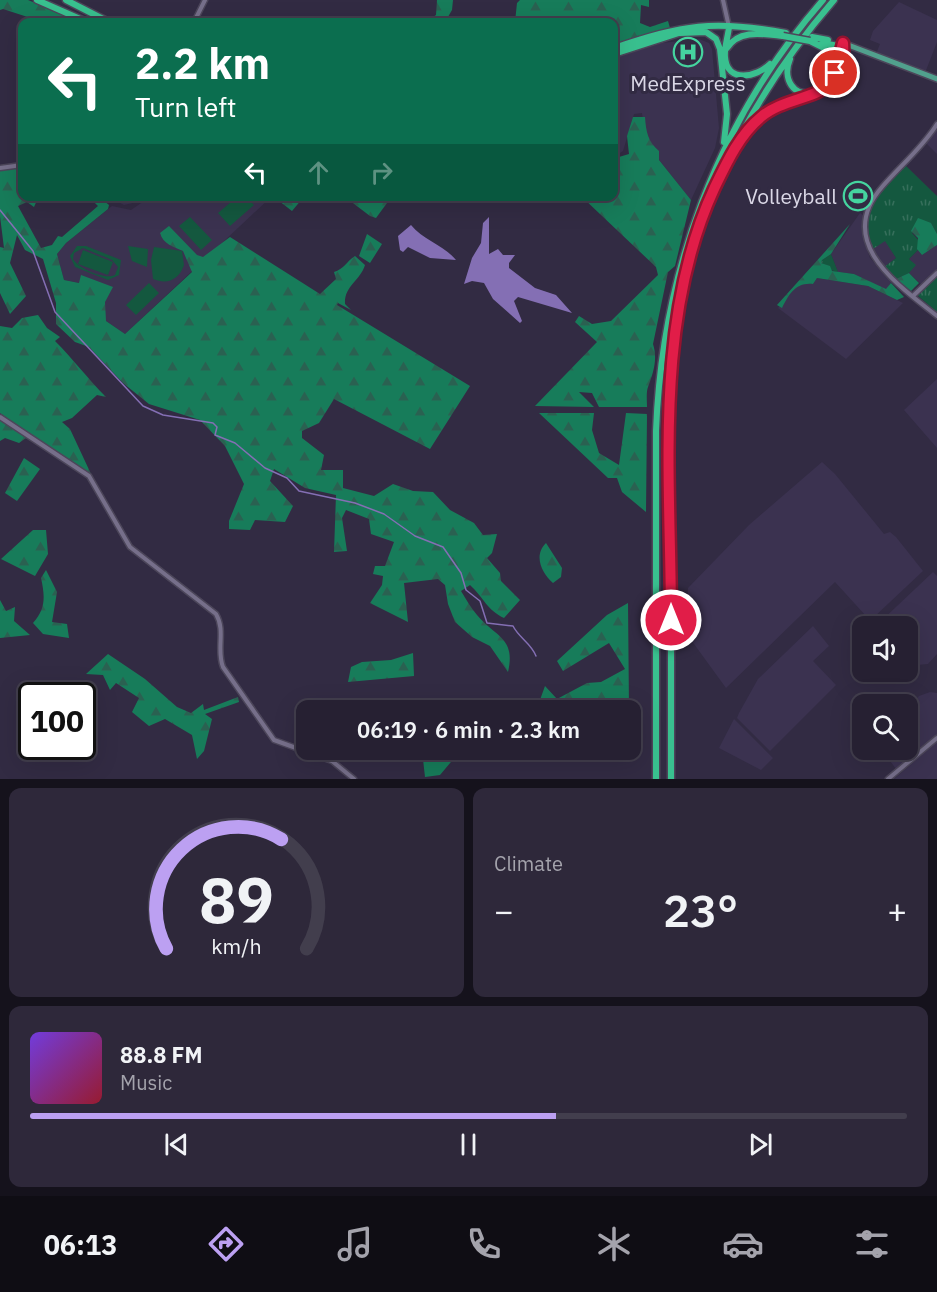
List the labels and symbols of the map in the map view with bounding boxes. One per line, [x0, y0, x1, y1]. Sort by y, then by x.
hospital icon: MedExpress [672, 36, 704, 68]
pin [809, 47, 860, 98]
place label: MedExpress [630, 69, 746, 97]
sports icon: Volleyball [842, 180, 874, 212]
place label: Volleyball [745, 182, 837, 210]
position arrow [639, 588, 703, 652]
speed limit sign: 100 [18, 682, 96, 760]

